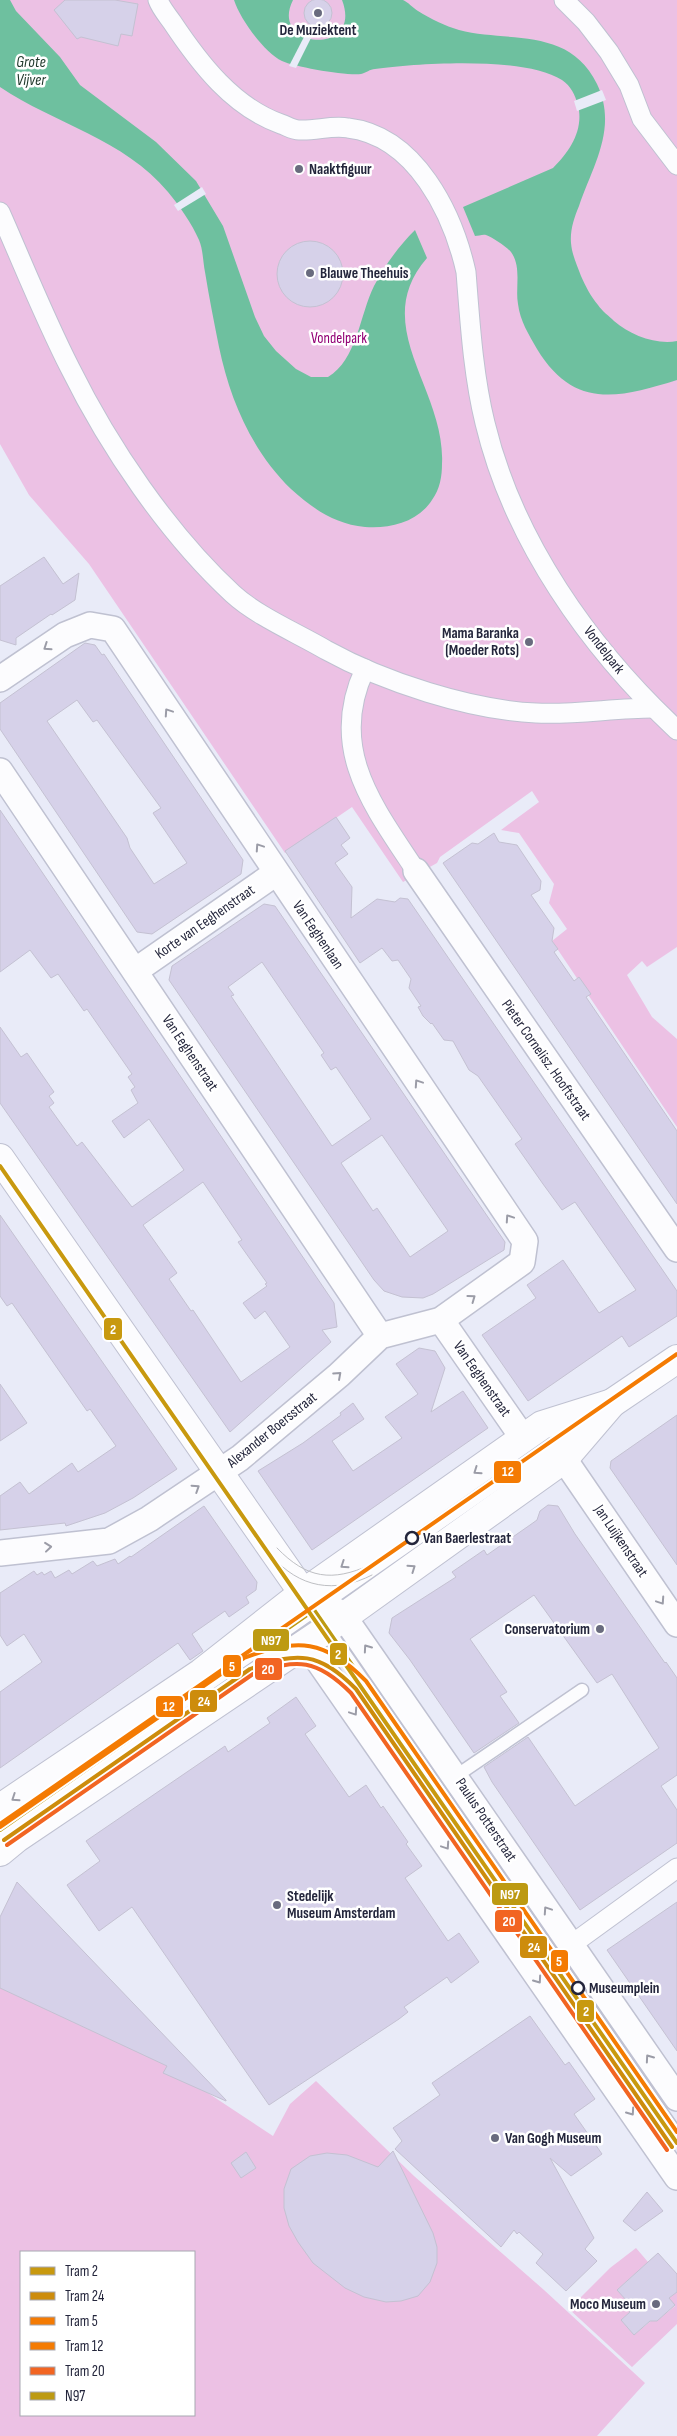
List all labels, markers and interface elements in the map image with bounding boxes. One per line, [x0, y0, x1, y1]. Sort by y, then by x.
marker: De Muziektent [312, 7, 324, 19]
place label: De Muziektent [279, 21, 357, 40]
water label: Grote Vijver [16, 53, 46, 90]
place label: Naaktfiguur [309, 160, 372, 179]
marker: Naaktfiguur [293, 163, 305, 175]
place label: Blauwe Theehuis [320, 264, 409, 283]
marker: Blauwe Theehuis [304, 267, 316, 279]
park label: Vondelpark [311, 329, 367, 348]
street label: Vondelpark [579, 622, 629, 678]
place label: Mama Baranka (Moeder Rots) [442, 624, 519, 660]
marker: Mama Baranka (Moeder Rots) [523, 636, 535, 648]
one-way arrow [43, 641, 53, 650]
one-way arrow [165, 708, 174, 718]
one-way arrow [256, 843, 265, 853]
street label: Korte van Eeghenstraat [151, 880, 259, 963]
street label: Van Eeghenlaan [288, 897, 348, 973]
street label: Pieter Cornelisz. Hooftstraat [497, 996, 595, 1124]
street label: Van Eeghenstraat [158, 1011, 223, 1095]
one-way arrow [415, 1080, 424, 1089]
one-way arrow [506, 1214, 515, 1224]
one-way arrow [466, 1295, 476, 1304]
line badge: 2 [103, 1317, 123, 1341]
text: 2 [110, 1321, 116, 1338]
street label: Van Eeghenstraat [449, 1338, 515, 1421]
one-way arrow [333, 1372, 342, 1381]
street label: Alexander Boersstraat [222, 1388, 321, 1473]
line badge: 12 [493, 1460, 522, 1484]
text: 12 [502, 1463, 514, 1480]
one-way arrow [473, 1465, 482, 1474]
one-way arrow [190, 1485, 199, 1494]
street label: Jan Luijkenstraat [589, 1500, 652, 1581]
place label: Van Baerlestraat [423, 1529, 511, 1548]
marker: Van Baerlestraat [405, 1531, 419, 1545]
one-way arrow [45, 1542, 53, 1553]
one-way arrow [340, 1559, 349, 1568]
one-way arrow [406, 1565, 416, 1574]
one-way arrow [655, 1595, 664, 1604]
place label: Conservatorium [504, 1620, 590, 1639]
marker: Conservatorium [594, 1623, 606, 1635]
line badge: N97 [252, 1628, 290, 1652]
text: N97 [261, 1632, 282, 1649]
line badge: 2 [329, 1642, 348, 1666]
one-way arrow [364, 1644, 373, 1653]
text: 2 [335, 1646, 341, 1663]
line badge: 5 [222, 1654, 242, 1678]
line badge: 20 [254, 1657, 283, 1681]
text: 5 [229, 1658, 235, 1675]
text: 20 [262, 1661, 275, 1678]
line badge: 24 [189, 1689, 218, 1713]
text: 24 [198, 1693, 211, 1710]
line badge: 12 [155, 1695, 184, 1718]
text: 12 [163, 1698, 175, 1715]
one-way arrow [348, 1706, 357, 1715]
street label: Paulus Potterstraat [451, 1775, 521, 1866]
one-way arrow [12, 1792, 21, 1801]
one-way arrow [440, 1840, 449, 1849]
line badge: N97 [491, 1882, 529, 1906]
text: N97 [500, 1886, 521, 1903]
place label: Stedelijk Museum Amsterdam [287, 1887, 395, 1923]
marker: Stedelijk Museum Amsterdam [271, 1899, 283, 1911]
one-way arrow [544, 1906, 553, 1915]
line badge: 20 [494, 1909, 523, 1933]
text: 20 [503, 1913, 516, 1930]
line badge: 24 [519, 1935, 548, 1959]
text: 24 [528, 1939, 541, 1956]
line badge: 5 [550, 1949, 569, 1973]
text: 5 [556, 1953, 562, 1970]
one-way arrow [532, 1974, 541, 1983]
place label: Museumplein [589, 1979, 659, 1998]
marker: Museumplein [571, 1981, 585, 1995]
line badge: 2 [576, 1999, 595, 2023]
text: 2 [583, 2003, 589, 2020]
one-way arrow [646, 2054, 655, 2064]
one-way arrow [625, 2107, 634, 2116]
place label: Van Gogh Museum [505, 2129, 601, 2148]
marker: Van Gogh Museum [489, 2132, 501, 2144]
legend [20, 2251, 195, 2416]
text: Tram 2 [65, 2262, 98, 2281]
text: Tram 24 [65, 2287, 104, 2306]
place label: Moco Museum [570, 2295, 646, 2314]
marker: Moco Museum [650, 2298, 662, 2310]
text: Tram 5 [65, 2312, 98, 2331]
text: Tram 12 [65, 2337, 103, 2356]
text: Tram 20 [65, 2362, 105, 2381]
text: N97 [65, 2387, 85, 2406]

